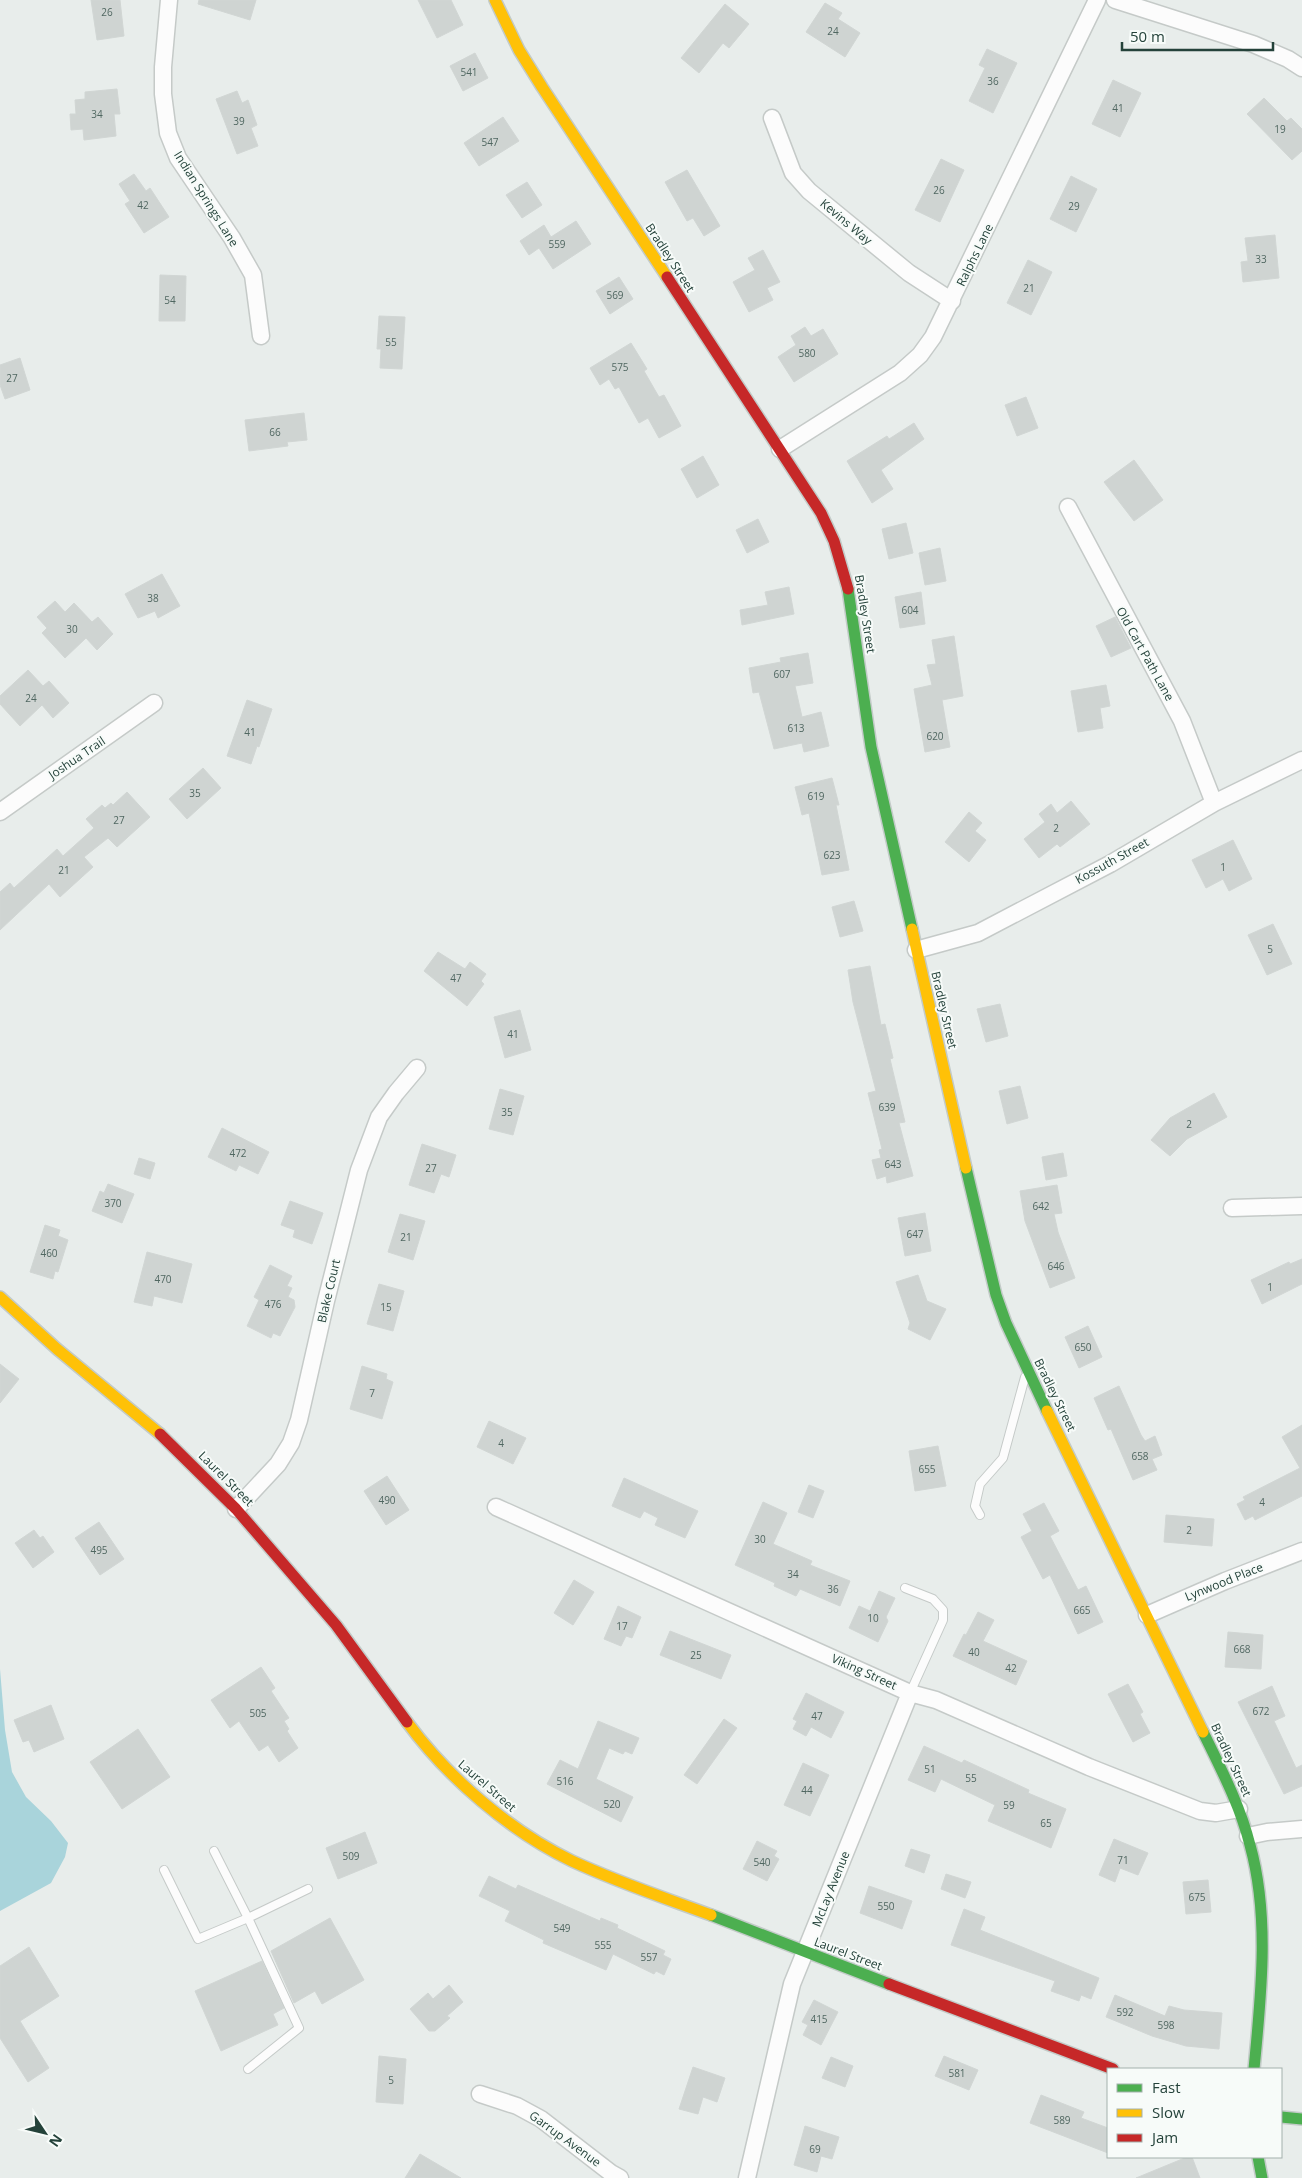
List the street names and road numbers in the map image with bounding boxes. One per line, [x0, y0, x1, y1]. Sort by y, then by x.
street label: Indian Springs Lane [170, 148, 243, 250]
street label: Kevins Way [817, 195, 877, 249]
street label: Bradley Street [642, 220, 699, 296]
street label: Ralphs Lane [952, 220, 997, 289]
street label: Bradley Street [851, 574, 880, 654]
street label: Old Cart Path Lane [1113, 604, 1178, 704]
street label: Joshua Trail [44, 732, 108, 783]
street label: Kossuth Street [1072, 833, 1152, 888]
street label: Bradley Street [927, 969, 962, 1050]
street label: Blake Court [313, 1257, 344, 1324]
street label: Bradley Street [1030, 1356, 1080, 1434]
street label: Laurel Street [195, 1447, 258, 1510]
street label: Lynwood Place [1182, 1558, 1266, 1605]
street label: Viking Street [829, 1650, 900, 1694]
street label: Bradley Street [1207, 1720, 1256, 1799]
street label: Laurel Street [455, 1756, 520, 1816]
street label: McLay Avenue [808, 1848, 854, 1929]
street label: Laurel Street [812, 1933, 885, 1974]
street label: Garrup Avenue [526, 2107, 605, 2171]

